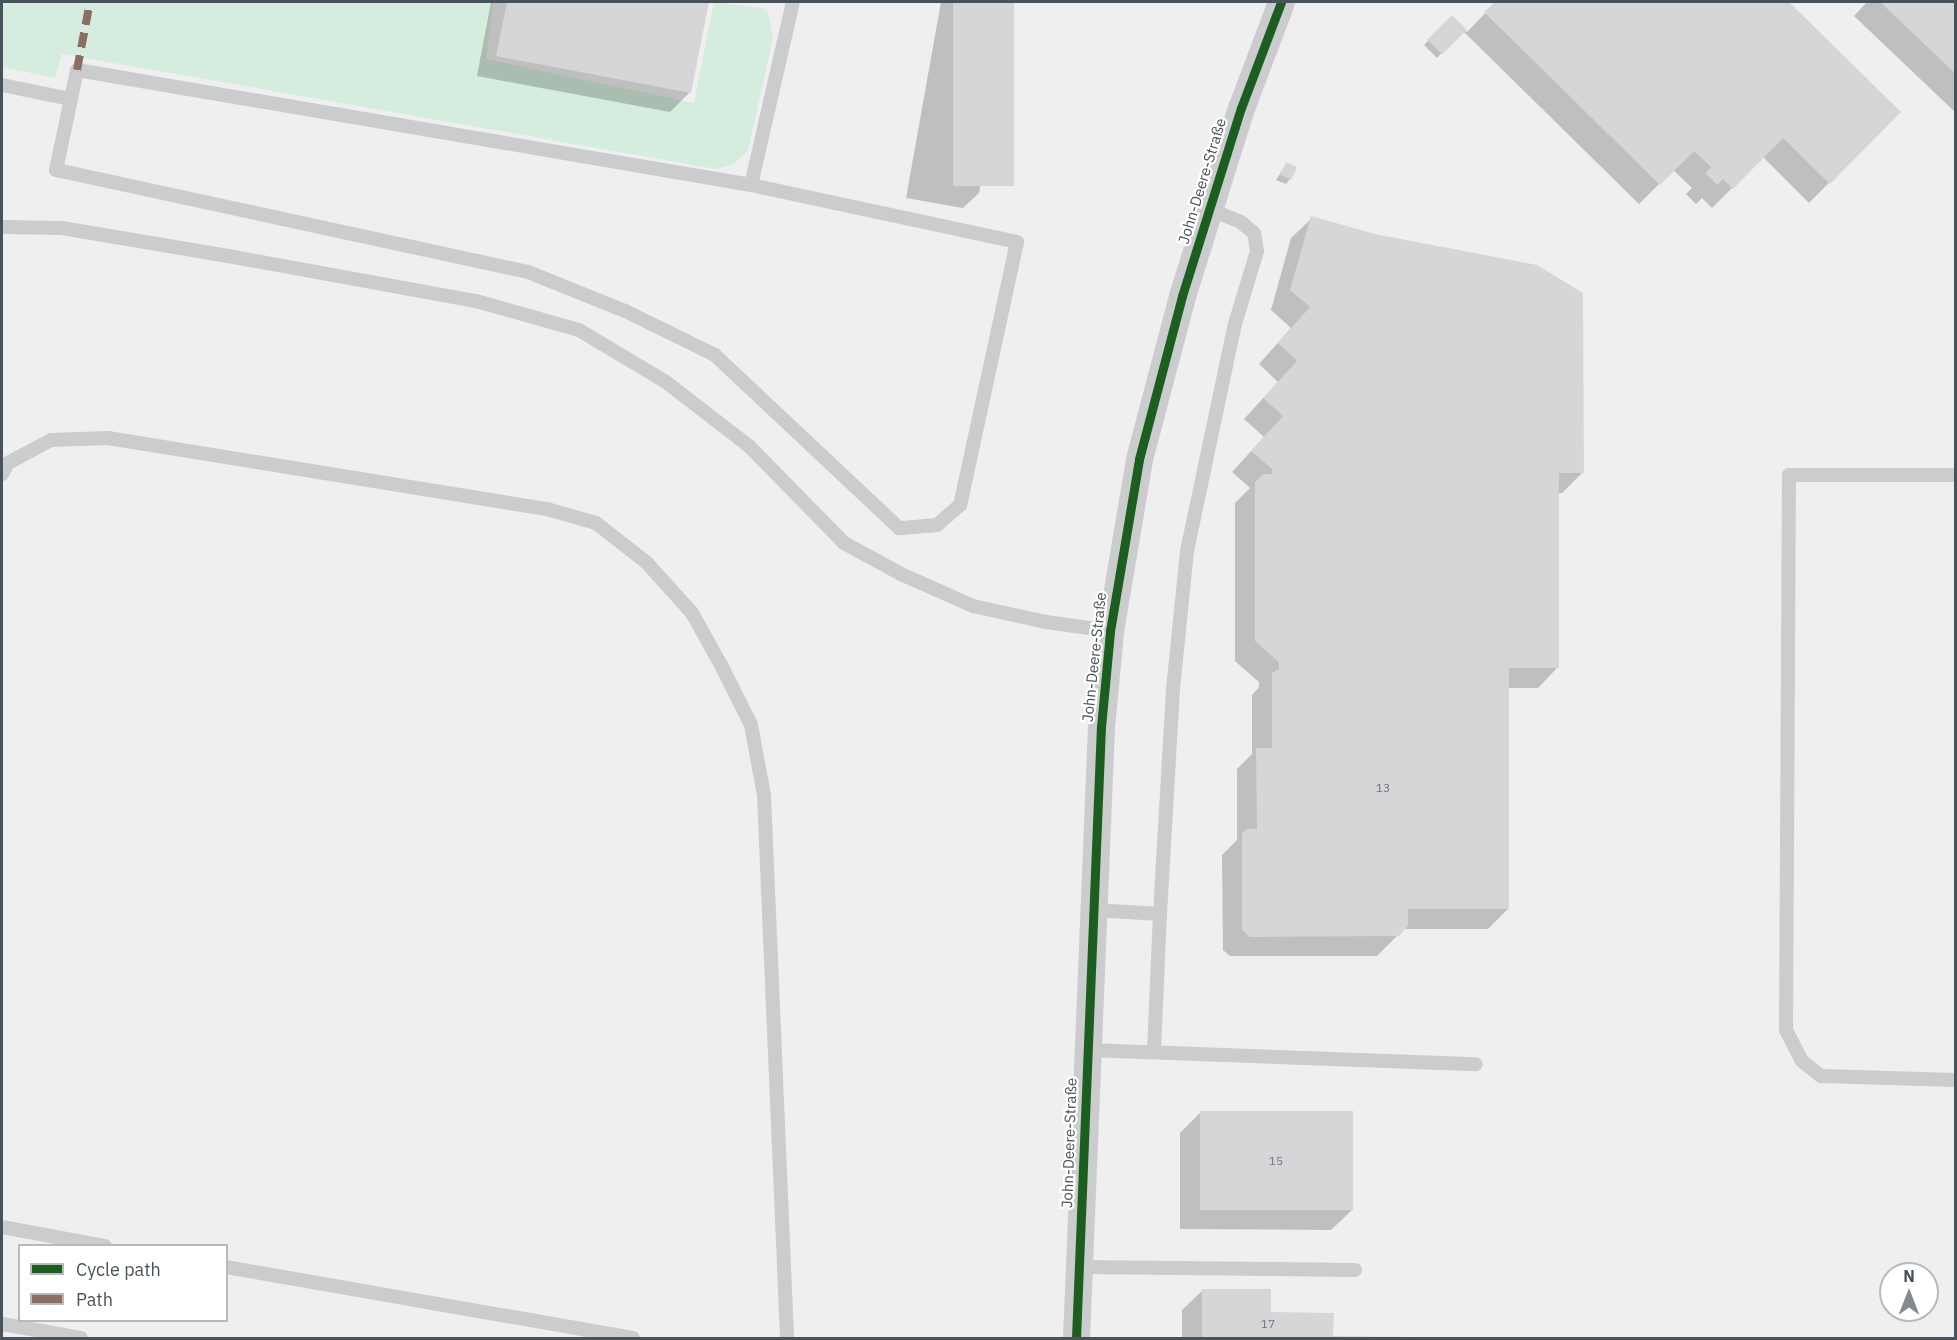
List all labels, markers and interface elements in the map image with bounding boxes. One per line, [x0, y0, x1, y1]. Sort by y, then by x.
street label: John-Deere-Straße [1174, 116, 1230, 246]
street label: John-Deere-Straße [1078, 591, 1110, 723]
house number: 13 [1376, 781, 1390, 795]
street label: John-Deere-Straße [1058, 1078, 1080, 1208]
house number: 15 [1269, 1154, 1283, 1168]
legend [18, 1244, 228, 1322]
text: Cycle path [76, 1258, 161, 1281]
north arrow [1879, 1262, 1939, 1322]
text: N [1903, 1266, 1915, 1286]
text: Path [76, 1288, 113, 1311]
house number: 17 [1261, 1317, 1275, 1331]

